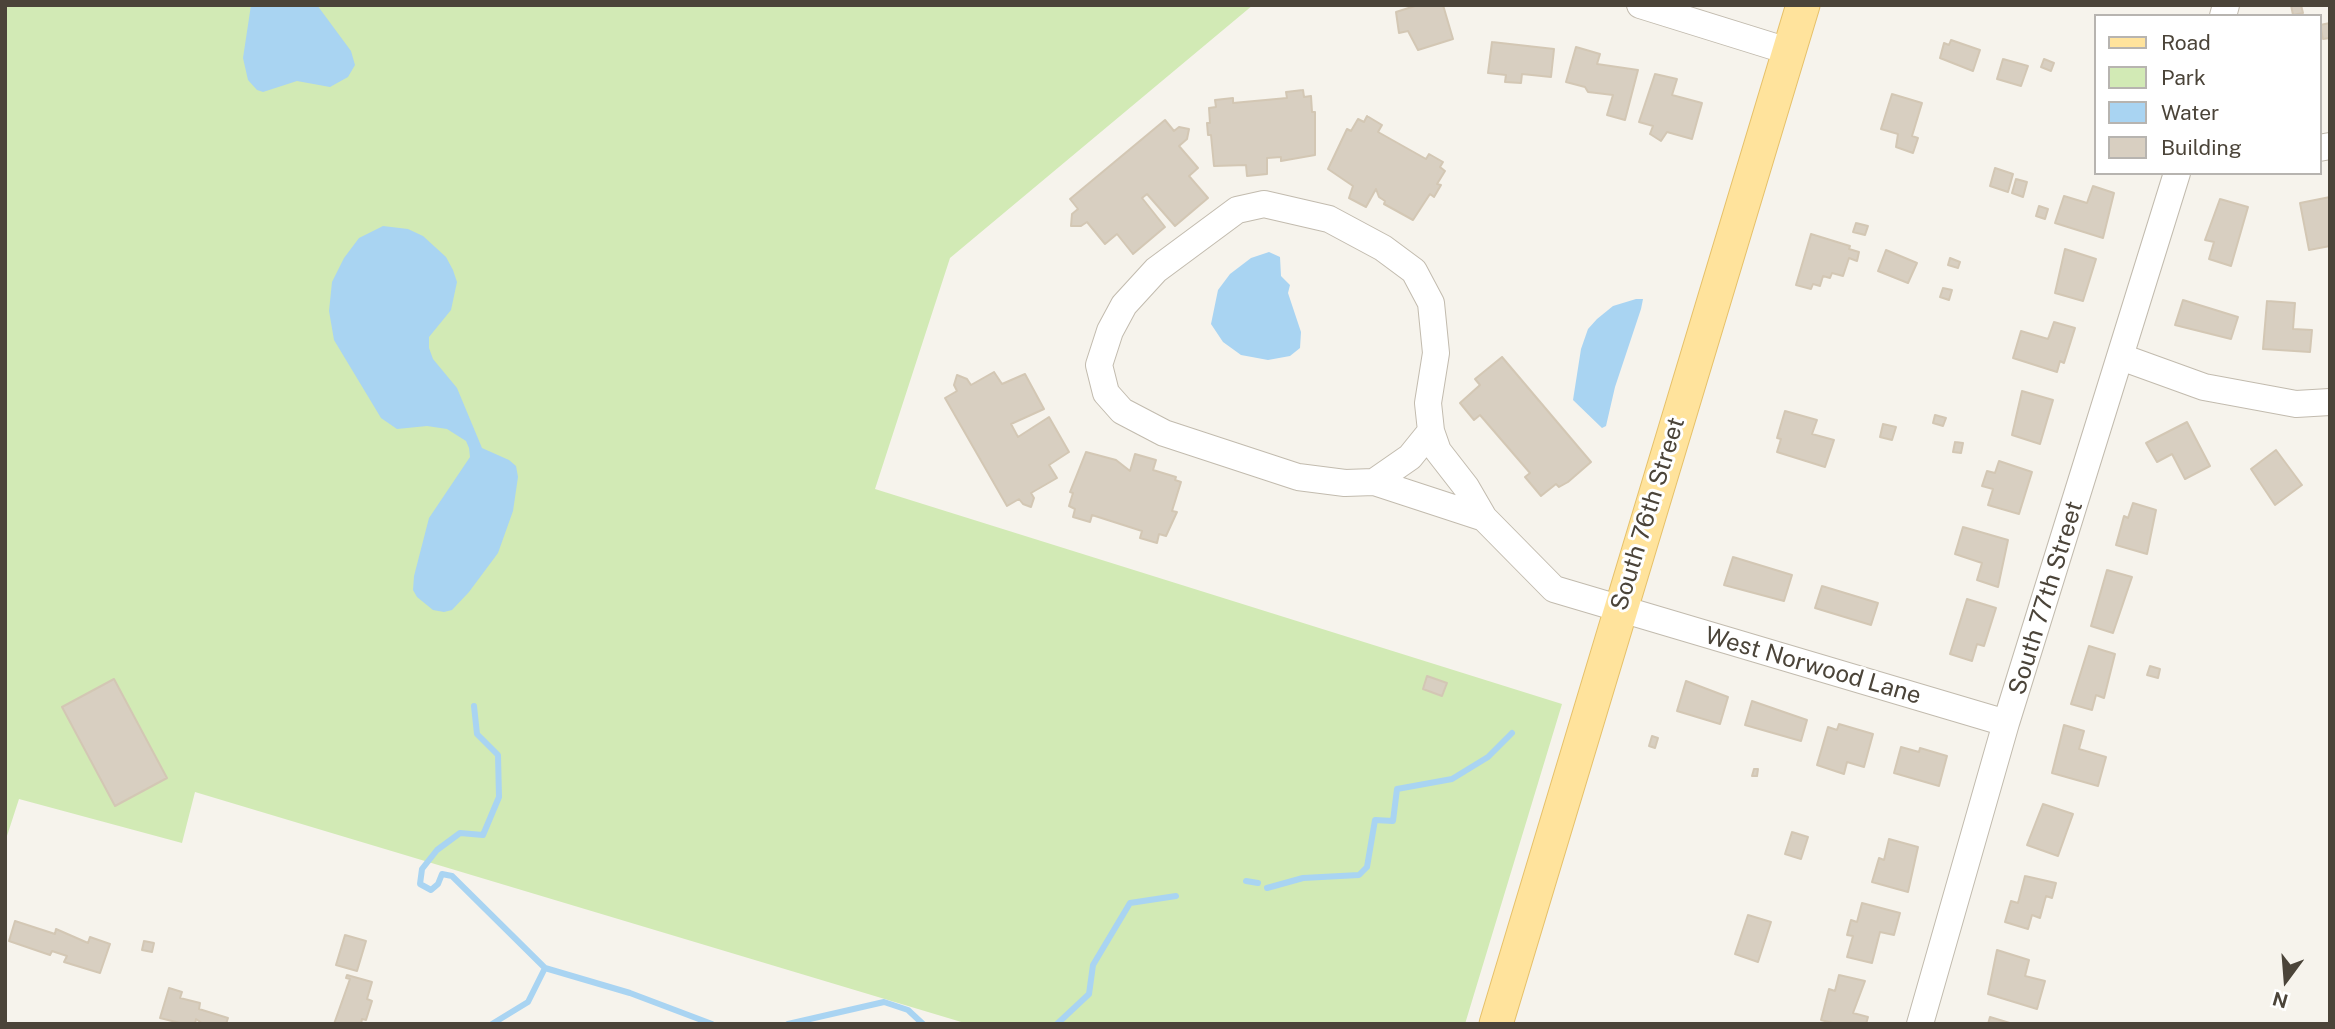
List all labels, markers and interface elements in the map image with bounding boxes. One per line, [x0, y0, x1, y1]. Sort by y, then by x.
legend [2094, 14, 2321, 175]
text: Road [2161, 30, 2211, 55]
text: Park [2161, 65, 2206, 90]
text: Water [2161, 100, 2219, 125]
text: Building [2161, 135, 2242, 160]
street label: South 76th Street [1605, 414, 1691, 614]
street label: South 77th Street [2003, 498, 2089, 698]
street label: West Norwood Lane [1702, 621, 1924, 711]
north arrow [2251, 945, 2321, 1015]
text: N [2270, 988, 2290, 1013]

